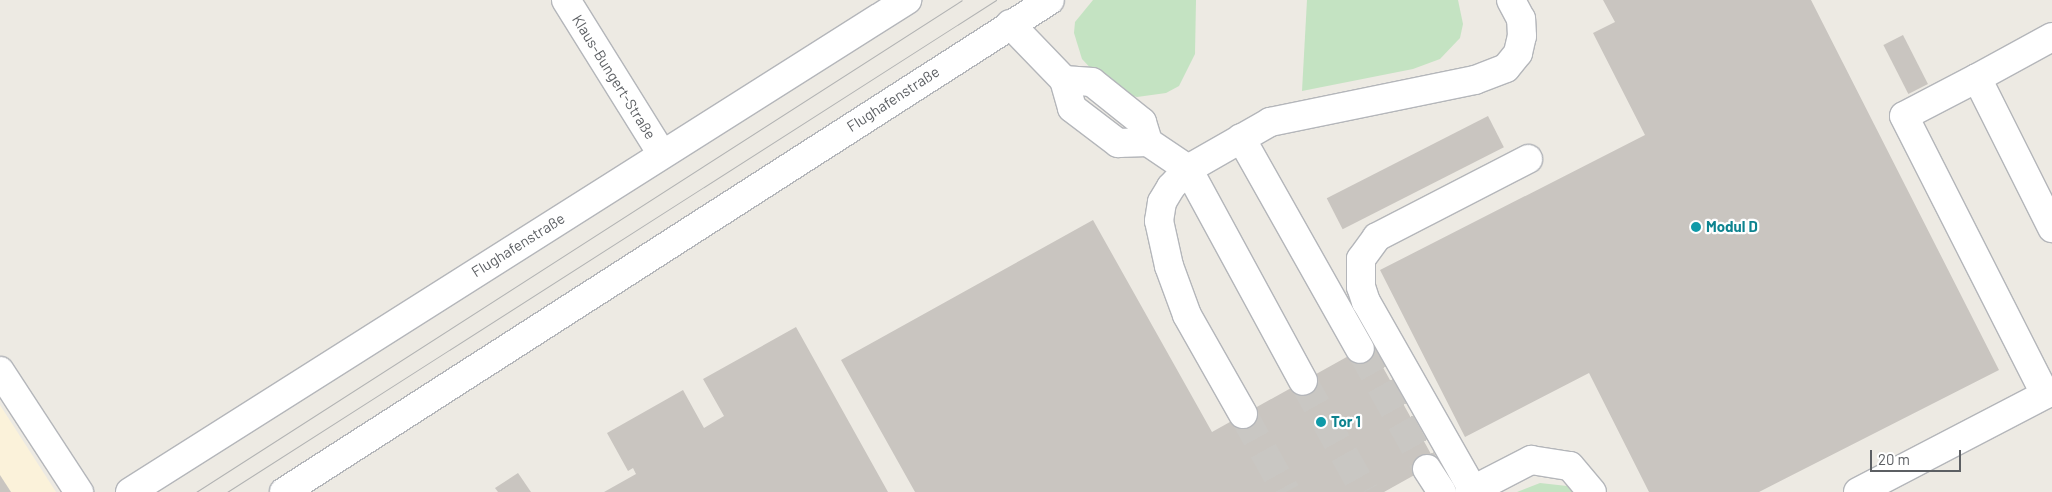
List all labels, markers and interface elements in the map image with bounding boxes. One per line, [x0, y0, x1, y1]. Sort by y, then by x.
street label: Klaus-Bungert-Straße [568, 11, 660, 143]
street label: Flughafenstraße [843, 62, 943, 136]
street label: Flughafenstraße [468, 209, 568, 281]
place label: Modul D [1706, 218, 1758, 236]
marker: Modul D [1690, 221, 1702, 233]
place label: Tor 1 [1331, 413, 1361, 431]
marker: Tor 1 [1315, 416, 1327, 428]
scale bar [1872, 440, 1963, 472]
text: 20 m [1878, 450, 1910, 468]

